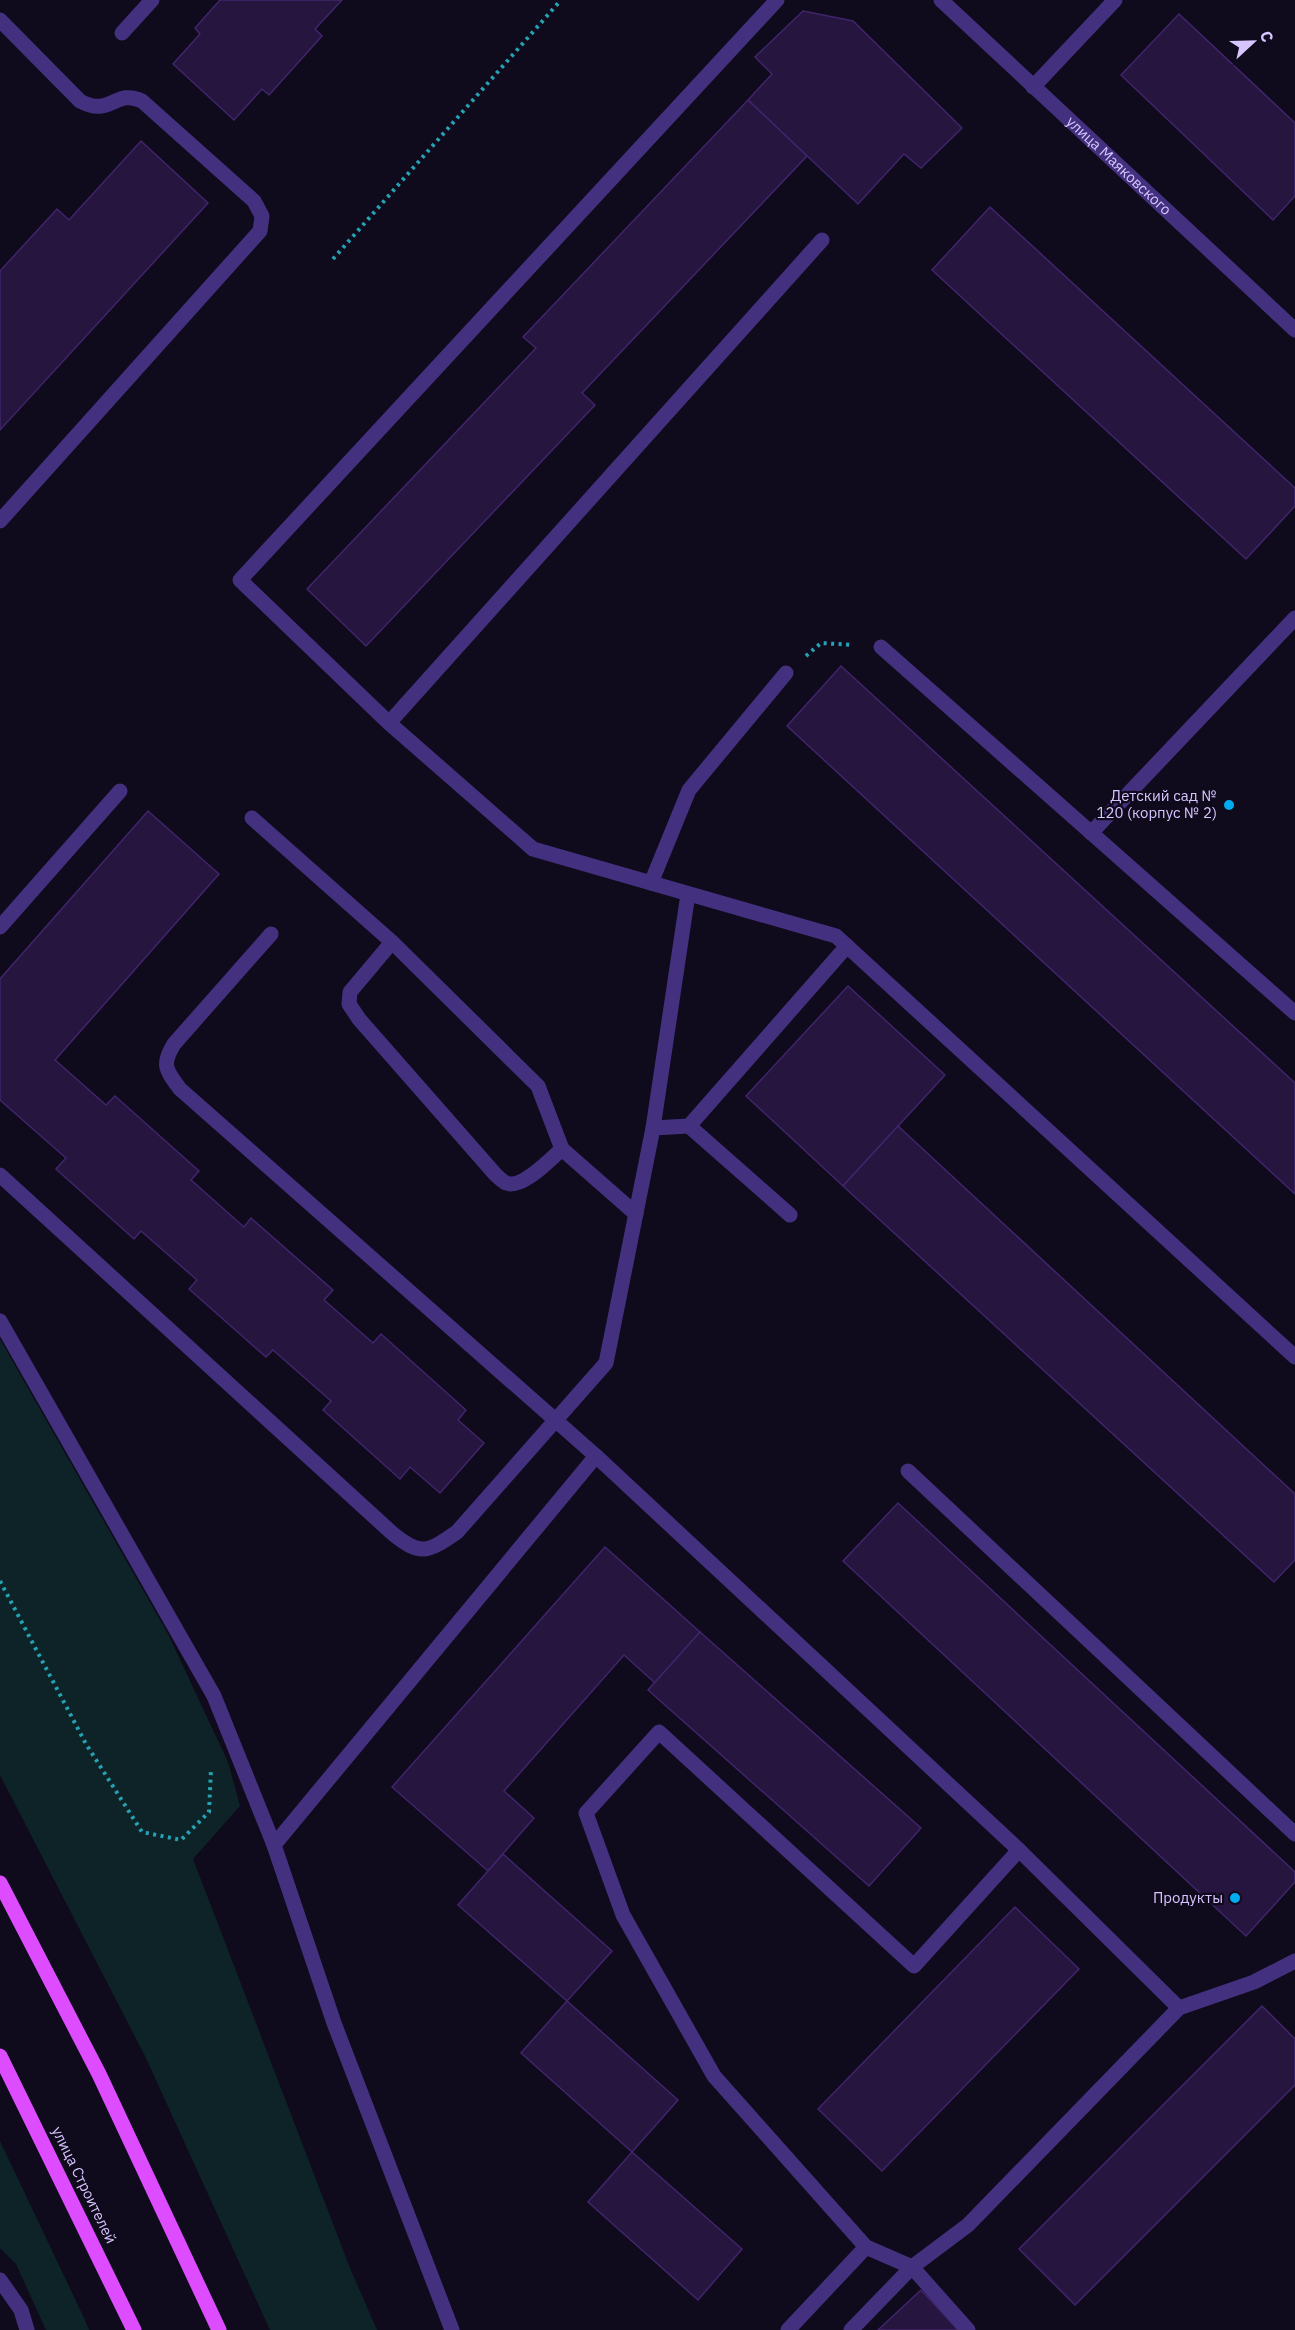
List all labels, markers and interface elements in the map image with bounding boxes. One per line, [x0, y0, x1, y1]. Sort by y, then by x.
north arrow [1223, 12, 1283, 72]
text: С [1256, 28, 1278, 45]
street label: улица Маяковского [1063, 112, 1176, 219]
place label: Детский сад № 120 (корпус № 2) [1096, 786, 1217, 822]
marker: Детский сад № 120 (корпус № 2) [1222, 798, 1236, 812]
place label: Продукты [1153, 1888, 1223, 1907]
marker: Продукты [1228, 1891, 1242, 1905]
street label: улица Строителей [48, 2123, 121, 2246]

